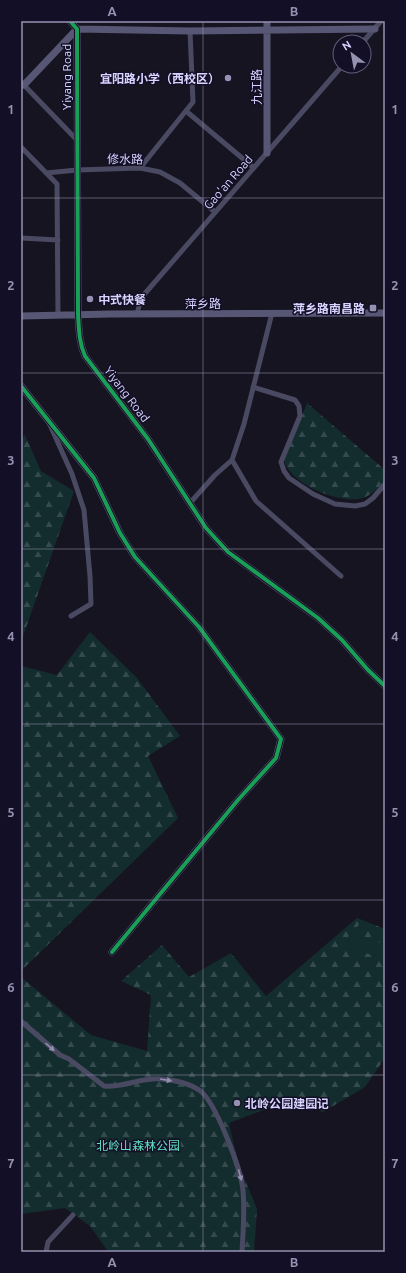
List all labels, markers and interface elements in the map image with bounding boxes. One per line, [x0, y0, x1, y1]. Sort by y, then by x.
text: A [107, 4, 117, 18]
text: B [290, 4, 299, 18]
north arrow [332, 34, 372, 74]
text: N [340, 38, 353, 53]
street label: Yiyang Road [60, 44, 73, 110]
street label: 九江路 [250, 69, 263, 105]
place label: 宜阳路小学（西校区） [100, 72, 220, 85]
marker: 宜阳路小学（西校区） [223, 73, 233, 83]
text: 1 [7, 102, 15, 116]
text: 1 [391, 102, 399, 116]
street label: 修水路 [107, 152, 143, 166]
street label: Gao'an Road [201, 152, 255, 212]
text: 2 [7, 278, 15, 292]
text: 2 [391, 278, 399, 292]
place label: 中式快餐 [98, 293, 146, 306]
marker: 中式快餐 [85, 294, 95, 304]
street label: 萍乡路 [185, 297, 221, 310]
place label: 萍乡路南昌路 [293, 302, 365, 315]
marker: 萍乡路南昌路 [368, 303, 378, 313]
street label: Yiyang Road [102, 364, 152, 424]
text: 3 [7, 453, 15, 467]
text: 3 [391, 453, 399, 467]
text: 4 [7, 629, 15, 643]
text: 4 [391, 629, 399, 643]
text: 5 [7, 805, 15, 819]
text: 5 [391, 805, 399, 819]
text: 6 [7, 980, 15, 994]
text: 6 [391, 980, 399, 994]
one-way arrow [45, 1042, 55, 1051]
one-way arrow [160, 1077, 172, 1083]
place label: 北岭公园建园记 [245, 1097, 329, 1110]
marker: 北岭公园建园记 [232, 1098, 242, 1108]
park label: 北岭山森林公园 [96, 1139, 180, 1152]
text: 7 [7, 1156, 15, 1170]
text: 7 [391, 1156, 399, 1170]
one-way arrow [237, 1169, 243, 1181]
text: A [107, 1255, 117, 1269]
text: B [290, 1255, 299, 1269]

